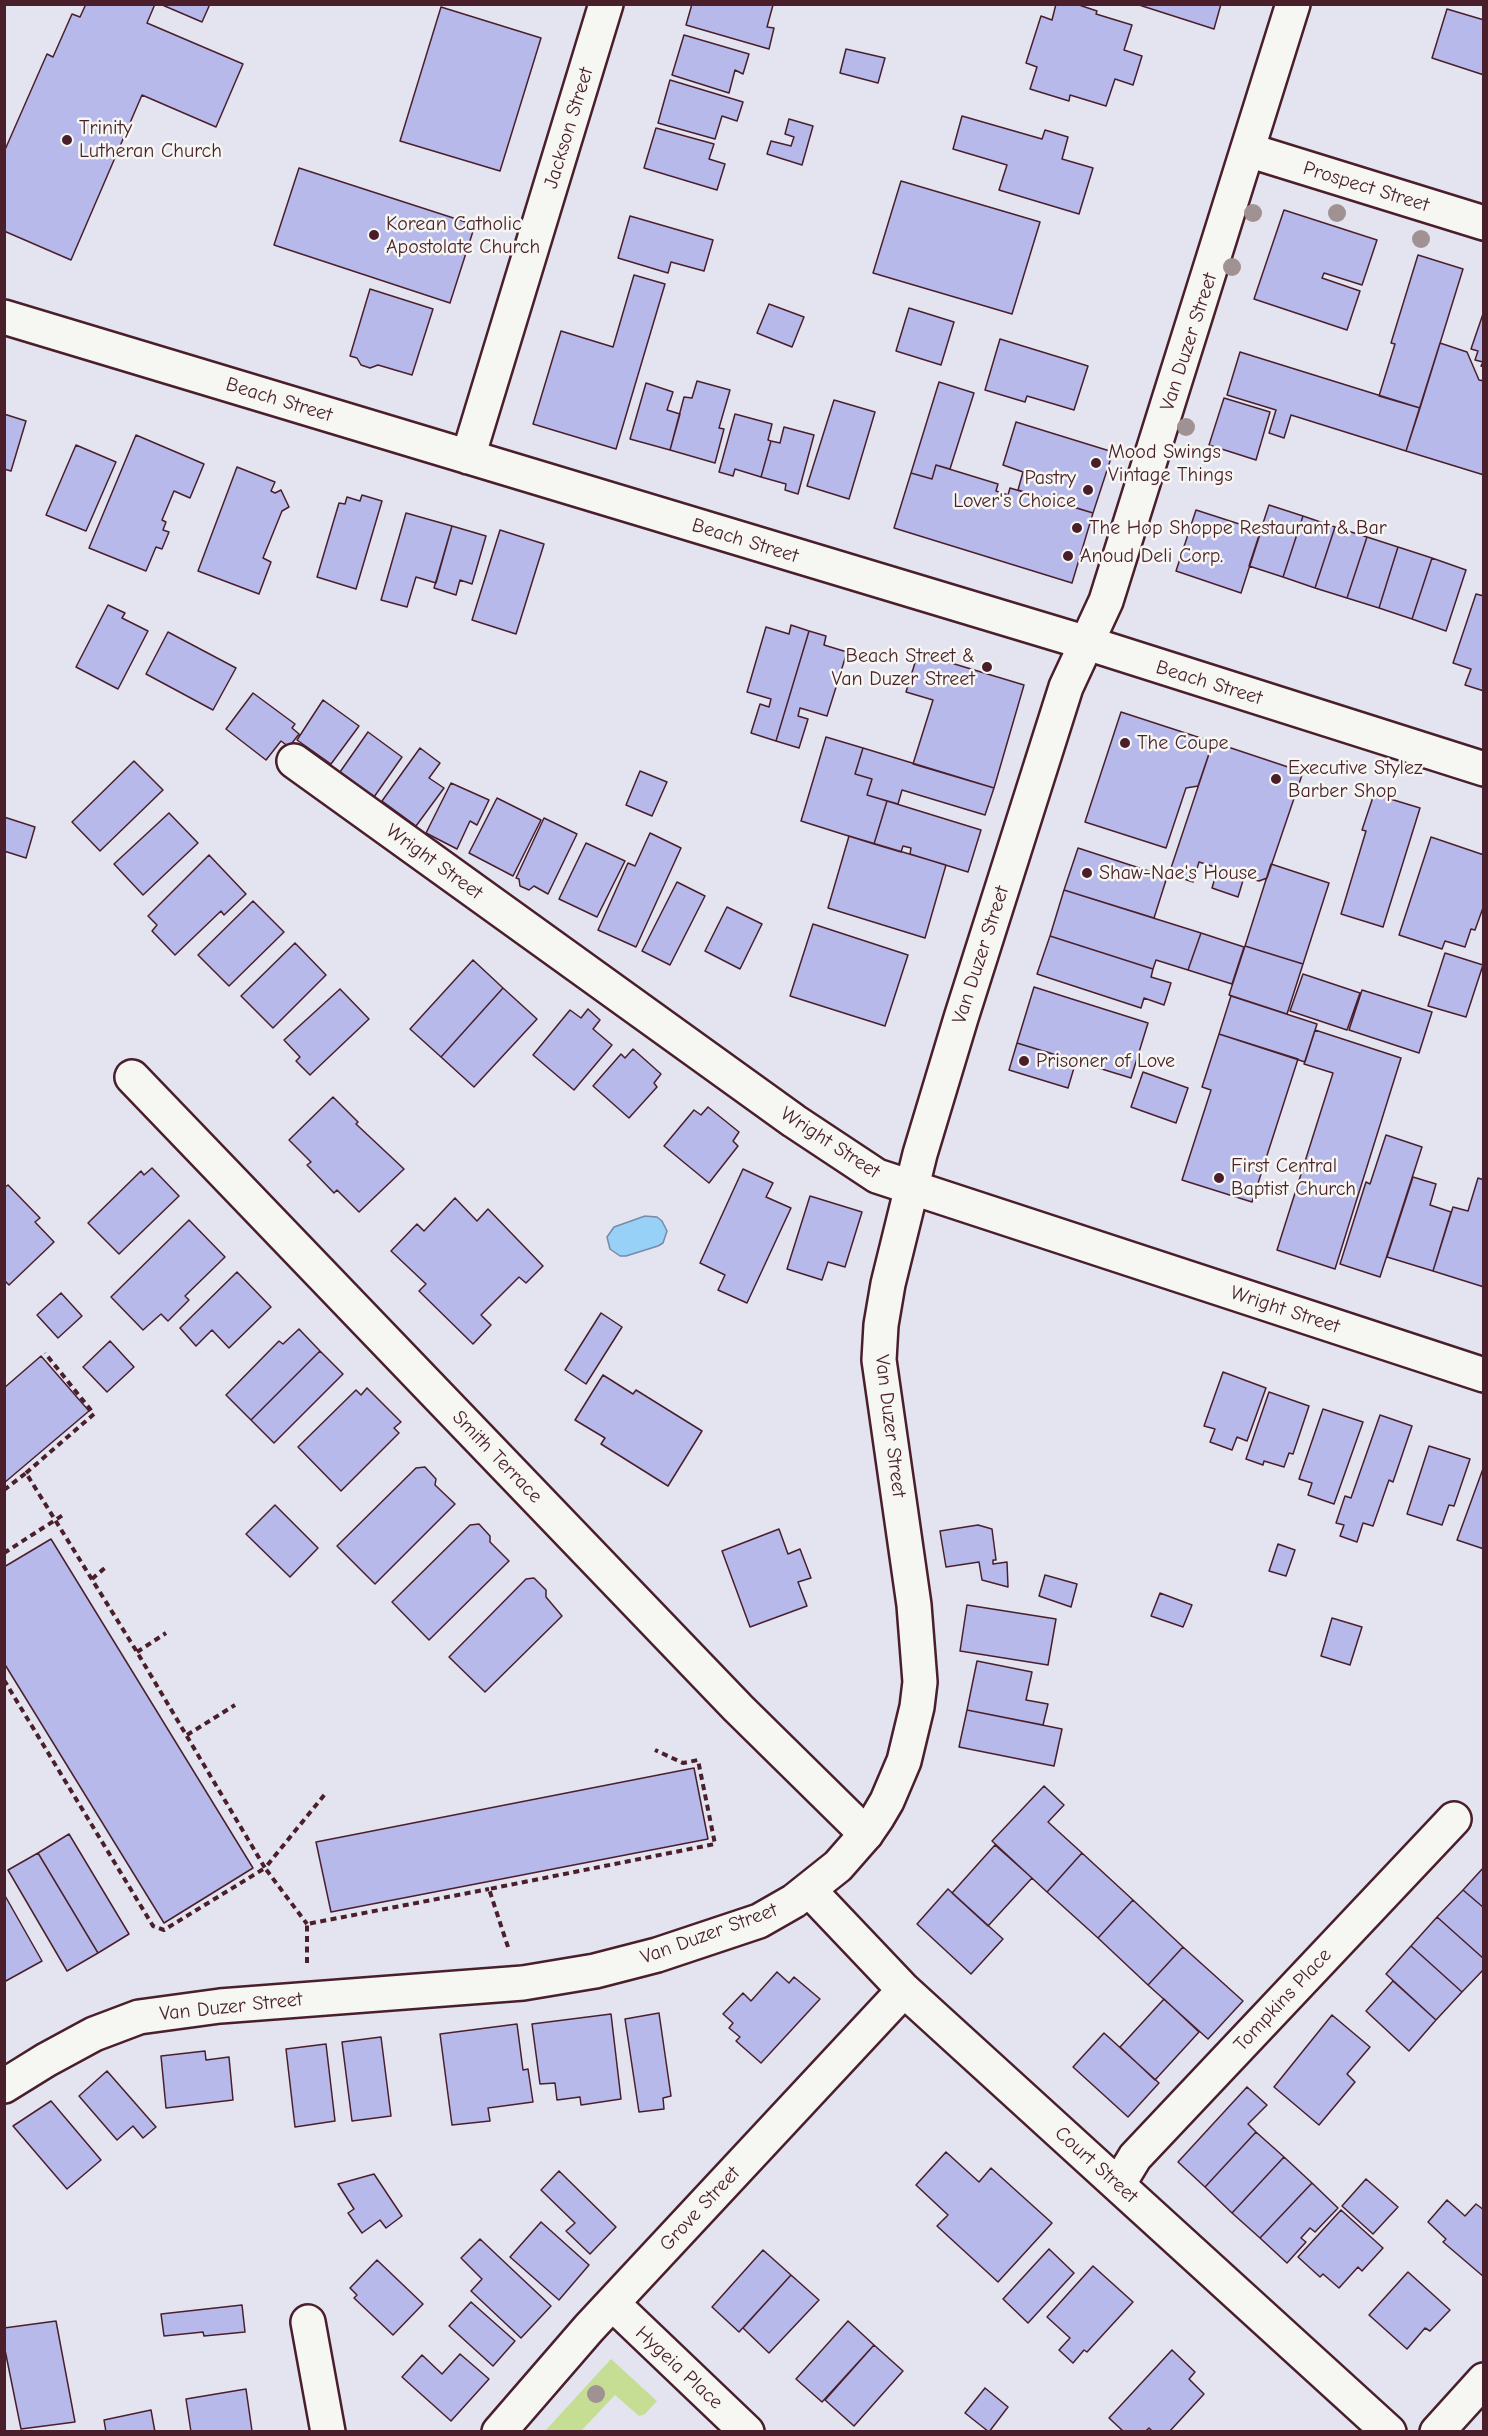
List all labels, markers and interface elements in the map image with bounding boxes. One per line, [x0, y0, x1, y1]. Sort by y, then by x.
street label: Jackson Street [539, 65, 599, 191]
place label: Trinity Lutheran Church [79, 116, 222, 163]
marker: Trinity Lutheran Church [60, 133, 74, 147]
street label: Prospect Street [1300, 156, 1432, 218]
place label: Korean Catholic Apostolate Church [386, 212, 540, 259]
marker: Korean Catholic Apostolate Church [367, 228, 381, 242]
street label: Van Duzer Street [1155, 270, 1223, 414]
street label: Beach Street [223, 372, 335, 428]
place label: Mood Swings Vintage Things [1108, 440, 1233, 487]
marker: Mood Swings Vintage Things [1089, 456, 1103, 470]
place label: Pastry Lover's Choice [953, 466, 1076, 513]
marker: Pastry Lover's Choice [1081, 483, 1095, 497]
street label: Beach Street [689, 513, 801, 569]
place label: The Hop Shoppe Restaurant & Bar [1089, 516, 1387, 540]
marker: The Hop Shoppe Restaurant & Bar [1070, 521, 1084, 535]
place label: Anoud Deli Corp. [1080, 544, 1223, 568]
marker: Anoud Deli Corp. [1061, 549, 1075, 563]
place label: Beach Street & Van Duzer Street [832, 644, 975, 691]
street label: Beach Street [1153, 655, 1265, 711]
marker: Beach Street & Van Duzer Street [980, 660, 994, 674]
place label: The Coupe [1137, 731, 1229, 755]
marker: The Coupe [1118, 736, 1132, 750]
place label: Executive Stylez Barber Shop [1288, 756, 1423, 803]
marker: Executive Stylez Barber Shop [1269, 772, 1283, 786]
street label: Wright Street [381, 819, 487, 905]
place label: Shaw-Nae's House [1099, 861, 1257, 885]
marker: Shaw-Nae's House [1080, 866, 1094, 880]
street label: Van Duzer Street [947, 883, 1015, 1027]
place label: Prisoner of Love [1036, 1049, 1175, 1073]
marker: Prisoner of Love [1017, 1054, 1031, 1068]
street label: Wright Street [776, 1102, 884, 1184]
place label: First Central Baptist Church [1231, 1154, 1356, 1201]
marker: First Central Baptist Church [1212, 1171, 1226, 1185]
street label: Wright Street [1227, 1281, 1343, 1339]
street label: Van Duzer Street [869, 1353, 911, 1499]
street label: Smith Terrace [447, 1406, 547, 1508]
street label: Van Duzer Street [638, 1898, 780, 1970]
street label: Tompkins Place [1229, 1943, 1337, 2057]
street label: Van Duzer Street [158, 1988, 304, 2026]
street label: Court Street [1050, 2121, 1142, 2209]
street label: Grove Street [655, 2162, 745, 2256]
street label: Hygeia Place [630, 2321, 728, 2415]

